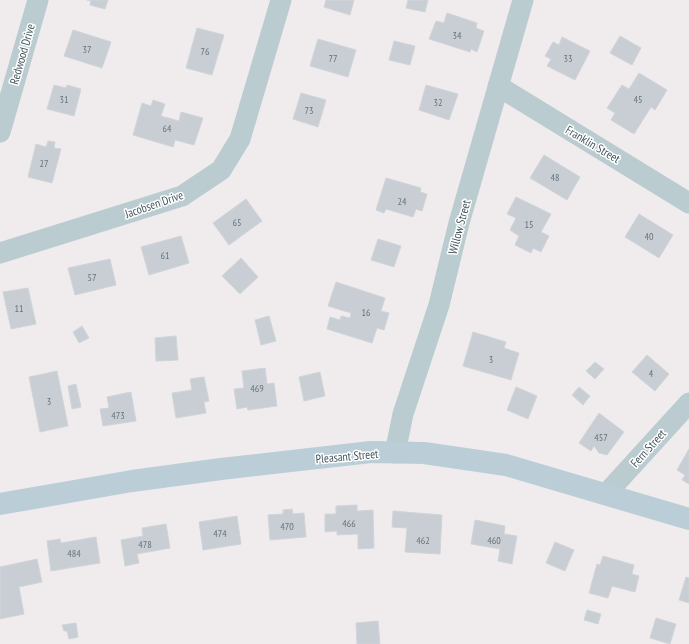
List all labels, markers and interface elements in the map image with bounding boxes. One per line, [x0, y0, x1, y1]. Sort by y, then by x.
street label: Redwood Drive [6, 22, 38, 86]
house number: 34 [453, 29, 462, 42]
house number: 37 [83, 43, 92, 56]
house number: 76 [201, 45, 210, 58]
house number: 77 [329, 52, 338, 65]
house number: 33 [564, 52, 573, 65]
house number: 31 [60, 93, 69, 106]
house number: 45 [634, 93, 643, 106]
house number: 32 [434, 96, 443, 109]
house number: 73 [305, 104, 314, 117]
house number: 64 [163, 122, 172, 135]
street label: Franklin Street [563, 122, 624, 167]
house number: 27 [40, 157, 49, 170]
house number: 48 [551, 171, 560, 184]
street label: Jacobsen Drive [122, 187, 185, 221]
house number: 24 [398, 195, 407, 208]
street label: Willow Street [445, 198, 474, 256]
house number: 65 [233, 216, 242, 229]
house number: 15 [525, 218, 534, 231]
house number: 40 [645, 230, 654, 243]
house number: 61 [161, 249, 170, 262]
house number: 57 [88, 271, 97, 284]
house number: 11 [15, 302, 24, 315]
house number: 16 [362, 306, 371, 319]
house number: 3 [489, 353, 493, 366]
house number: 4 [649, 367, 654, 380]
house number: 469 [250, 382, 264, 395]
house number: 3 [47, 395, 51, 408]
house number: 473 [111, 409, 125, 422]
street label: Fern Street [627, 425, 669, 470]
house number: 457 [594, 431, 608, 444]
street label: Pleasant Street [315, 446, 380, 466]
house number: 466 [342, 517, 356, 530]
house number: 470 [280, 520, 294, 533]
house number: 474 [213, 527, 227, 540]
house number: 462 [416, 534, 430, 547]
house number: 460 [487, 534, 501, 547]
house number: 478 [138, 538, 152, 551]
house number: 484 [67, 547, 81, 560]

